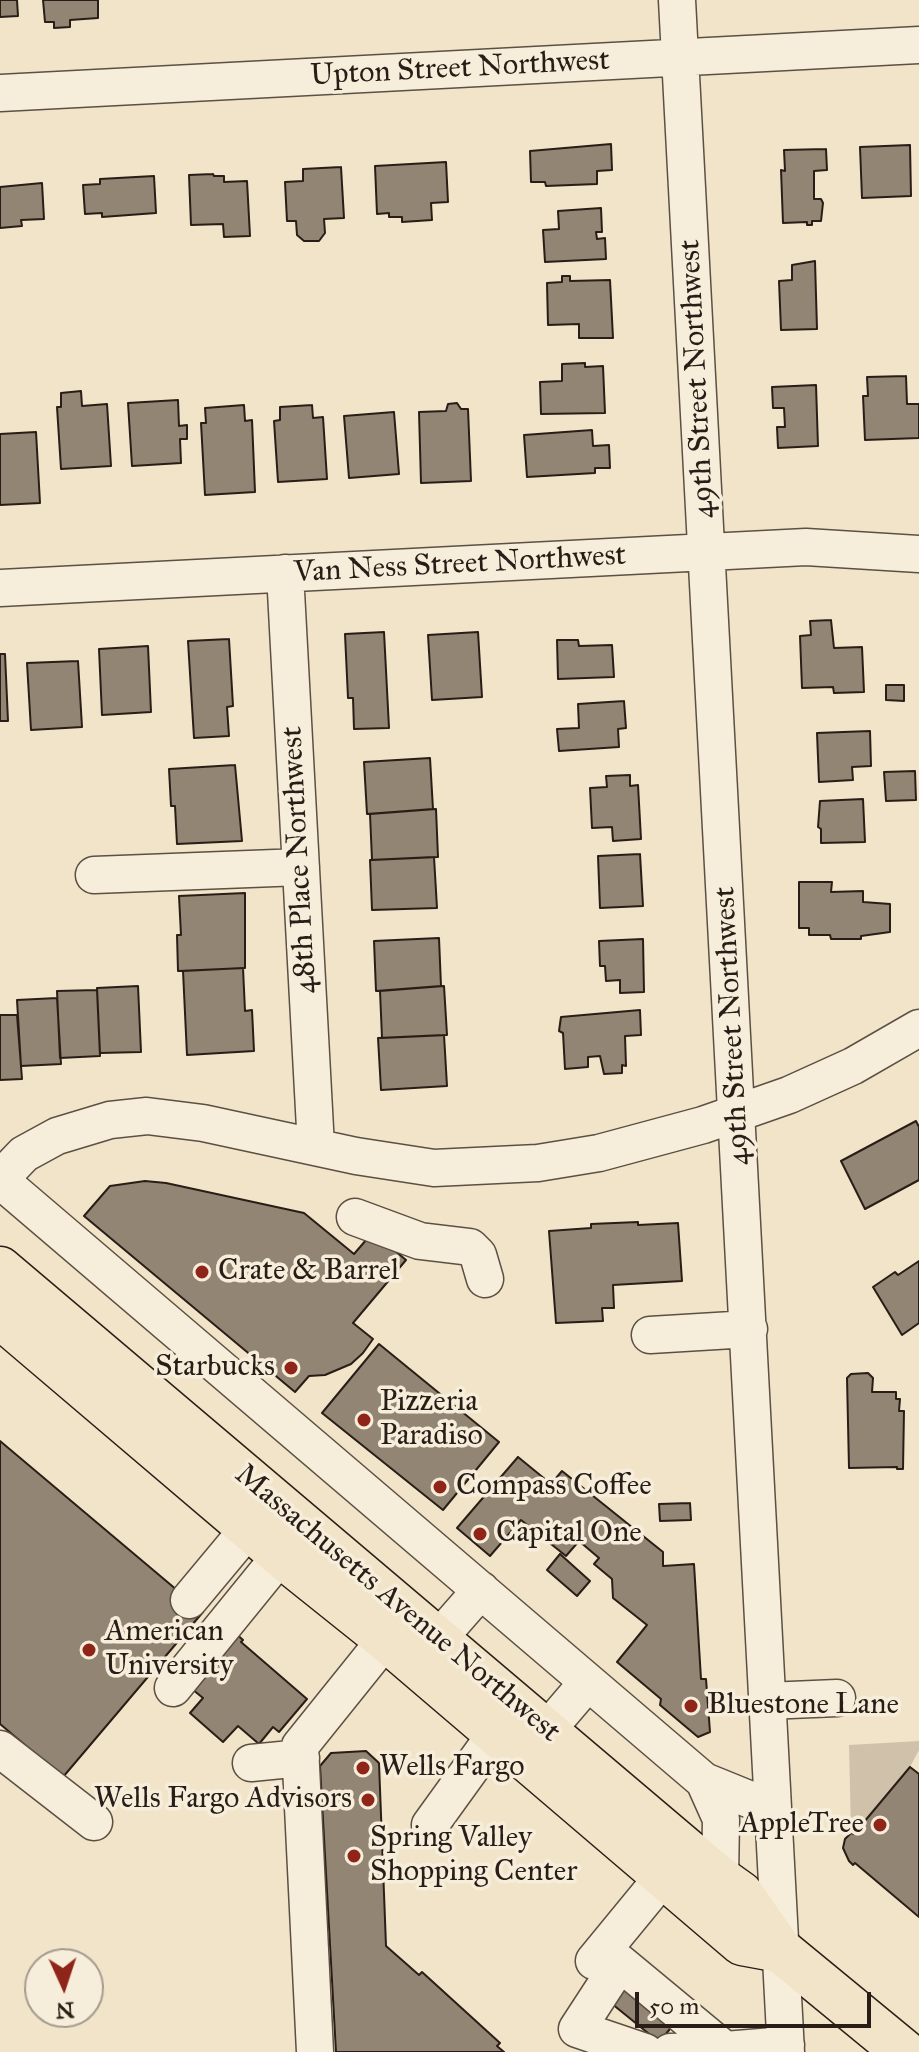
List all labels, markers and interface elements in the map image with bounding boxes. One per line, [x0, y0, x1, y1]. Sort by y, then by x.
street label: Upton Street Northwest [309, 43, 611, 95]
street label: 49th Street Northwest [673, 239, 723, 519]
street label: Van Ness Street Northwest [293, 538, 627, 592]
street label: 48th Place Northwest [275, 725, 325, 995]
street label: 49th Street Northwest [708, 886, 758, 1166]
place label: Crate & Barrel [218, 1254, 399, 1290]
marker: Crate & Barrel [193, 1263, 211, 1281]
place label: Starbucks [155, 1350, 275, 1386]
marker: Starbucks [282, 1359, 300, 1377]
place label: Pizzeria Paradiso [380, 1385, 483, 1456]
marker: Pizzeria Paradiso [355, 1411, 373, 1429]
street label: Massachusetts Avenue Northwest [227, 1457, 567, 1751]
place label: Compass Coffee [456, 1469, 652, 1505]
marker: Compass Coffee [431, 1478, 449, 1496]
place label: Capital One [496, 1516, 642, 1552]
marker: Capital One [471, 1525, 489, 1543]
place label: American University [105, 1615, 234, 1686]
marker: American University [80, 1641, 98, 1659]
place label: Bluestone Lane [707, 1688, 899, 1724]
marker: Bluestone Lane [682, 1697, 700, 1715]
place label: Wells Fargo [379, 1750, 525, 1786]
marker: Wells Fargo [354, 1759, 372, 1777]
place label: Wells Fargo Advisors [94, 1782, 352, 1818]
marker: Wells Fargo Advisors [359, 1791, 377, 1809]
place label: AppleTree [740, 1807, 864, 1843]
marker: AppleTree [871, 1816, 889, 1834]
place label: Spring Valley Shopping Center [370, 1821, 578, 1892]
marker: Spring Valley Shopping Center [345, 1847, 363, 1865]
north arrow [24, 1948, 104, 2028]
scale bar [639, 1976, 875, 2026]
text: 50 m [649, 1991, 699, 2021]
text: N [55, 1996, 75, 2024]

